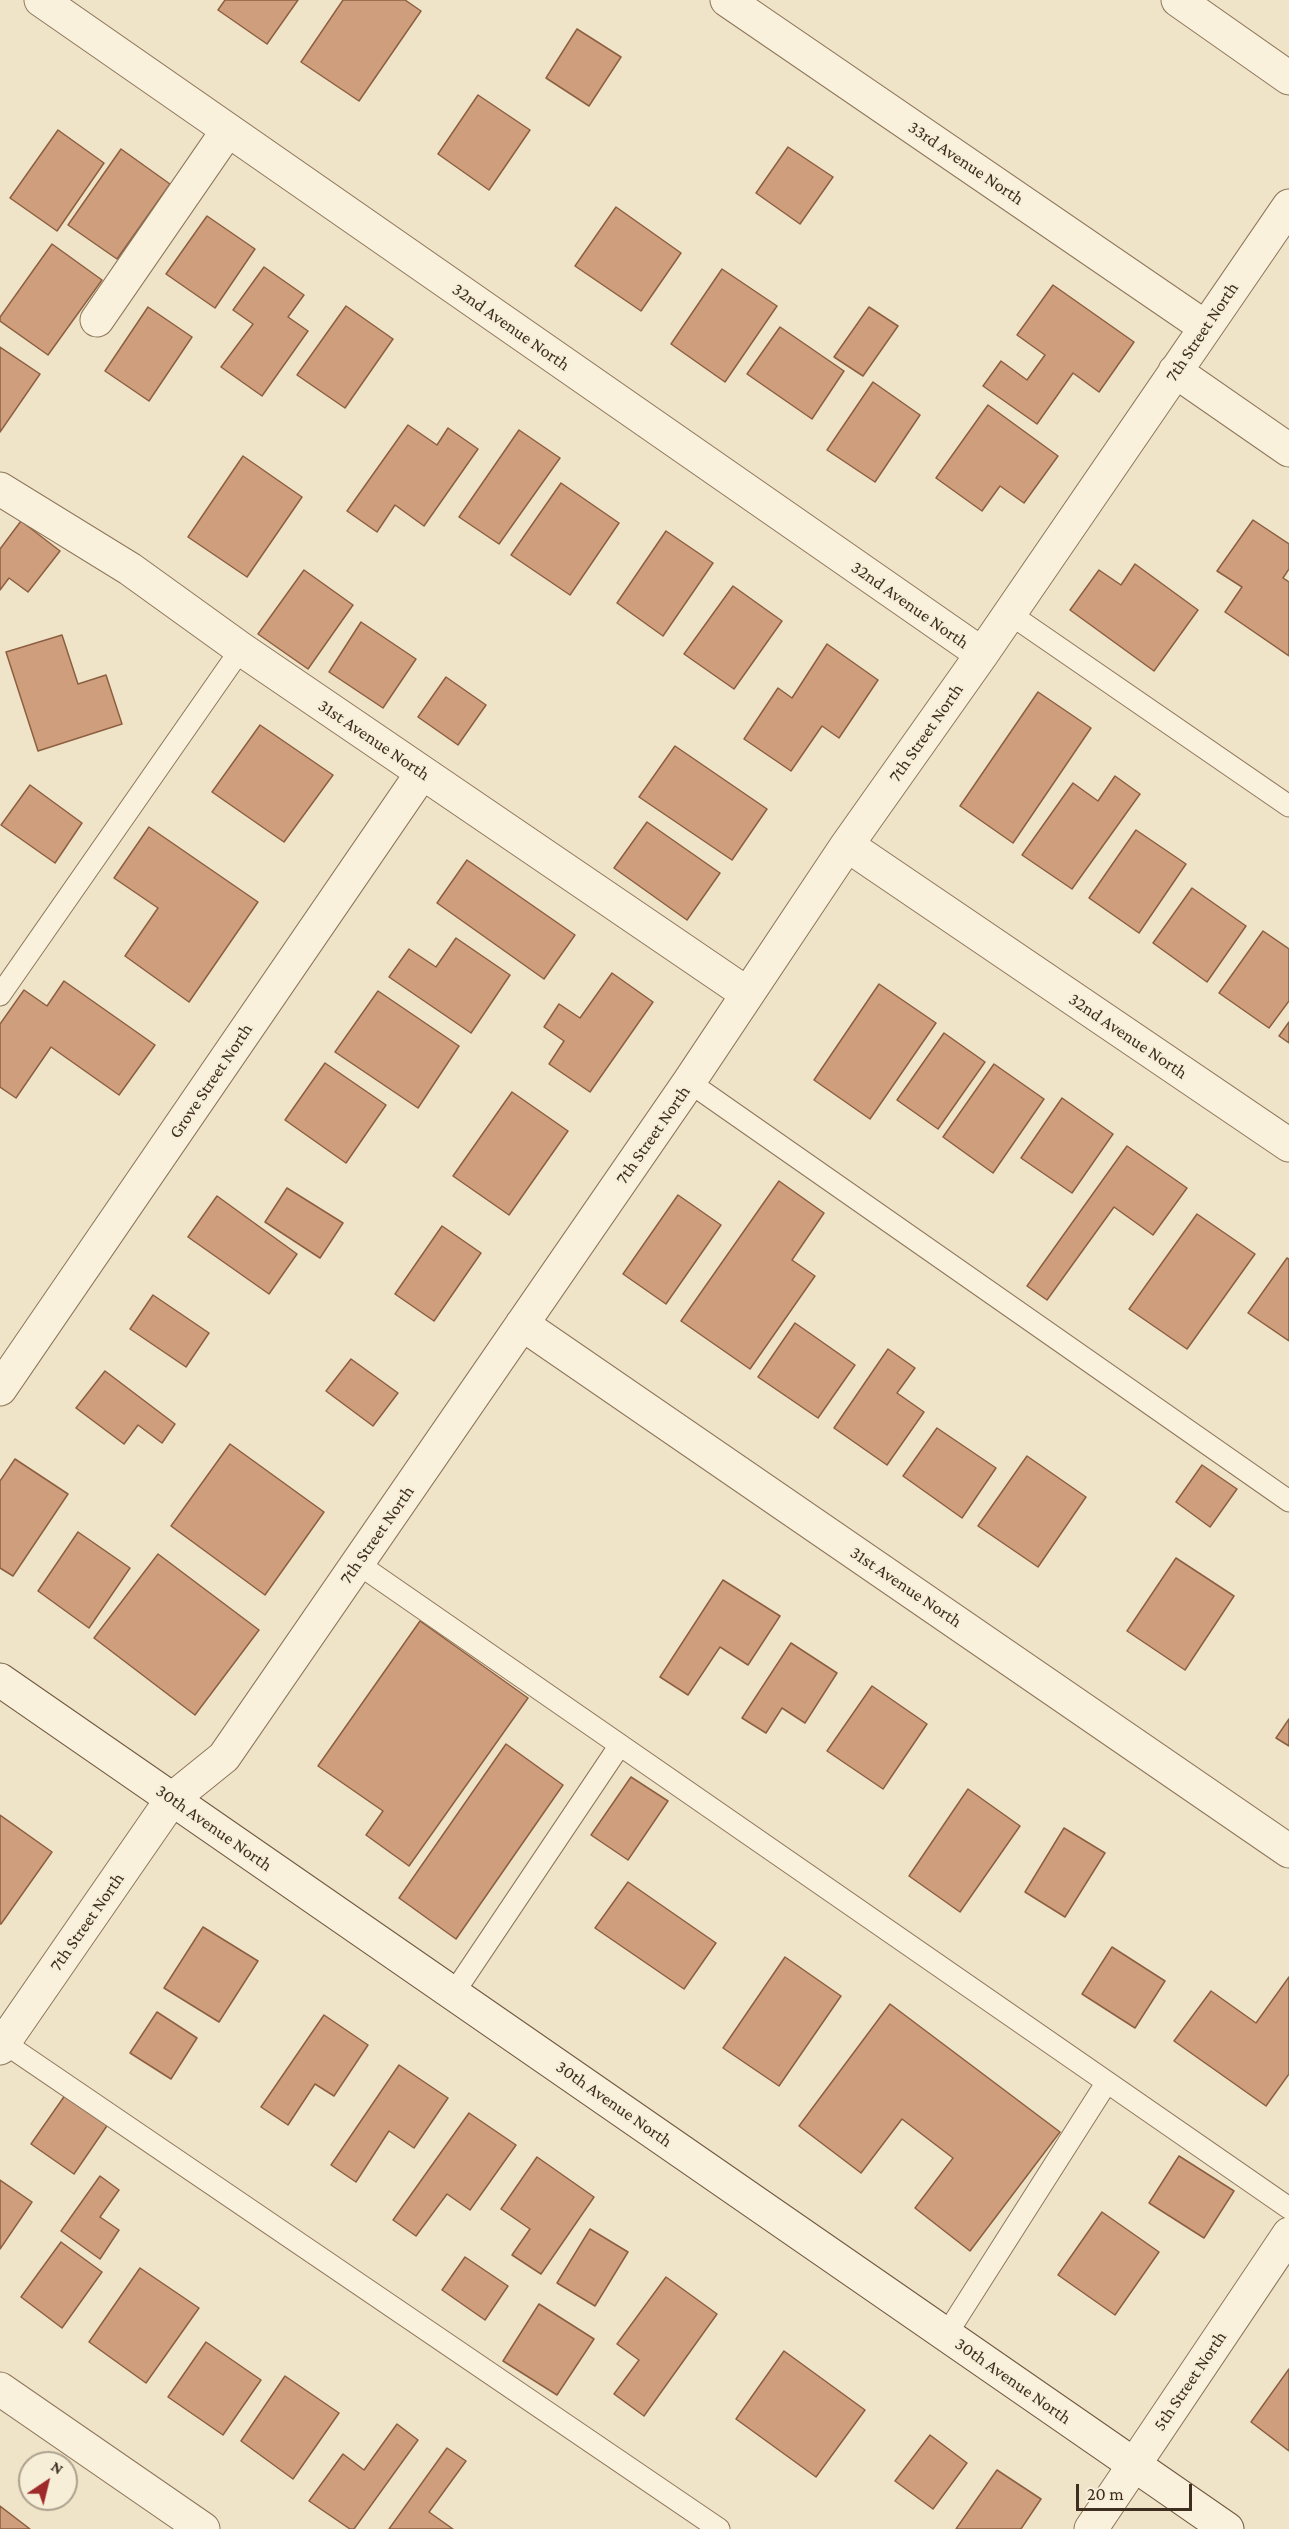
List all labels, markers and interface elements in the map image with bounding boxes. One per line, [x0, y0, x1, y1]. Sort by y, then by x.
street label: 33rd Avenue North [904, 116, 1028, 210]
street label: 32nd Avenue North [448, 278, 574, 376]
street label: 7th Street North [1161, 278, 1243, 386]
street label: 32nd Avenue North [847, 556, 973, 654]
street label: 7th Street North [884, 680, 968, 786]
street label: 31st Avenue North [314, 695, 434, 785]
street label: 32nd Avenue North [1064, 988, 1192, 1084]
street label: Grove Street North [165, 1019, 257, 1143]
street label: 7th Street North [611, 1082, 695, 1188]
street label: 7th Street North [335, 1482, 419, 1588]
street label: 31st Avenue North [846, 1542, 966, 1632]
street label: 30th Avenue North [152, 1780, 276, 1876]
street label: 7th Street North [45, 1869, 129, 1975]
street label: 30th Avenue North [552, 2056, 676, 2152]
street label: 5th Street North [1149, 2327, 1231, 2435]
street label: 30th Avenue North [951, 2333, 1075, 2429]
north arrow [18, 2451, 78, 2511]
text: N [48, 2457, 67, 2478]
scale bar [1079, 2472, 1194, 2510]
text: 20 m [1087, 2484, 1124, 2504]

